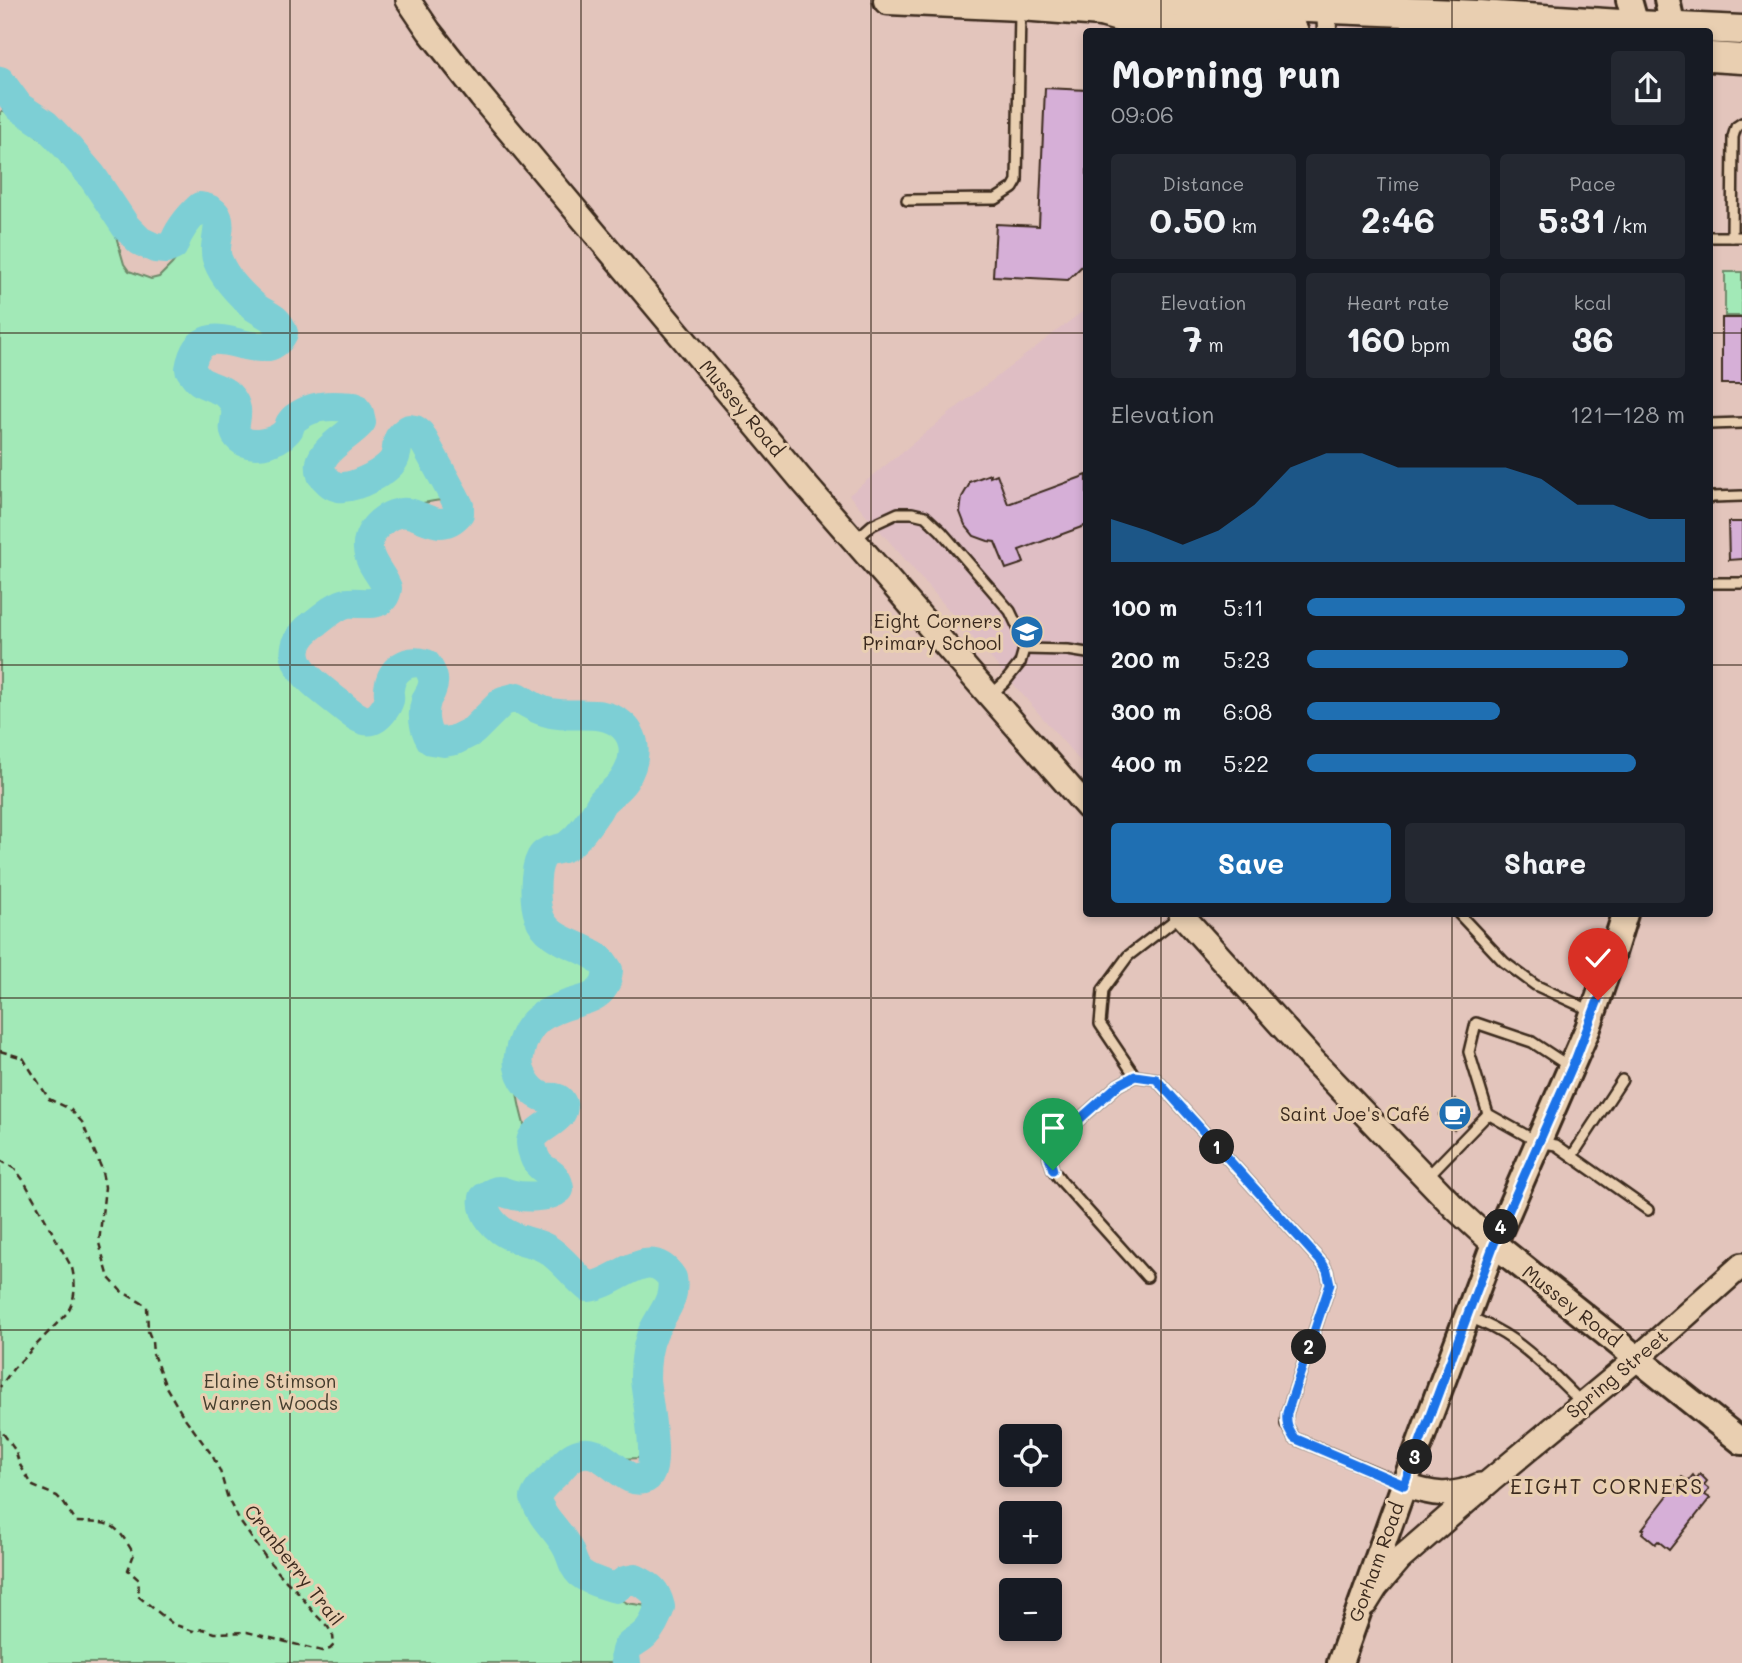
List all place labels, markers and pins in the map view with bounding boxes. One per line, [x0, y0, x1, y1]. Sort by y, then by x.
place label: Eight Corners Primary School [863, 608, 1002, 655]
school or university icon: Eight Corners Primary School [1008, 613, 1046, 651]
pin [1568, 928, 1628, 1000]
cafe icon: Saint Joe's Café [1436, 1095, 1474, 1133]
pin [1023, 1098, 1083, 1170]
place label: Saint Joe's Café [1280, 1101, 1430, 1126]
pin: 1 [1200, 1130, 1234, 1164]
pin: 4 [1484, 1210, 1518, 1244]
pin: 2 [1292, 1330, 1326, 1364]
pin: 3 [1398, 1440, 1432, 1474]

